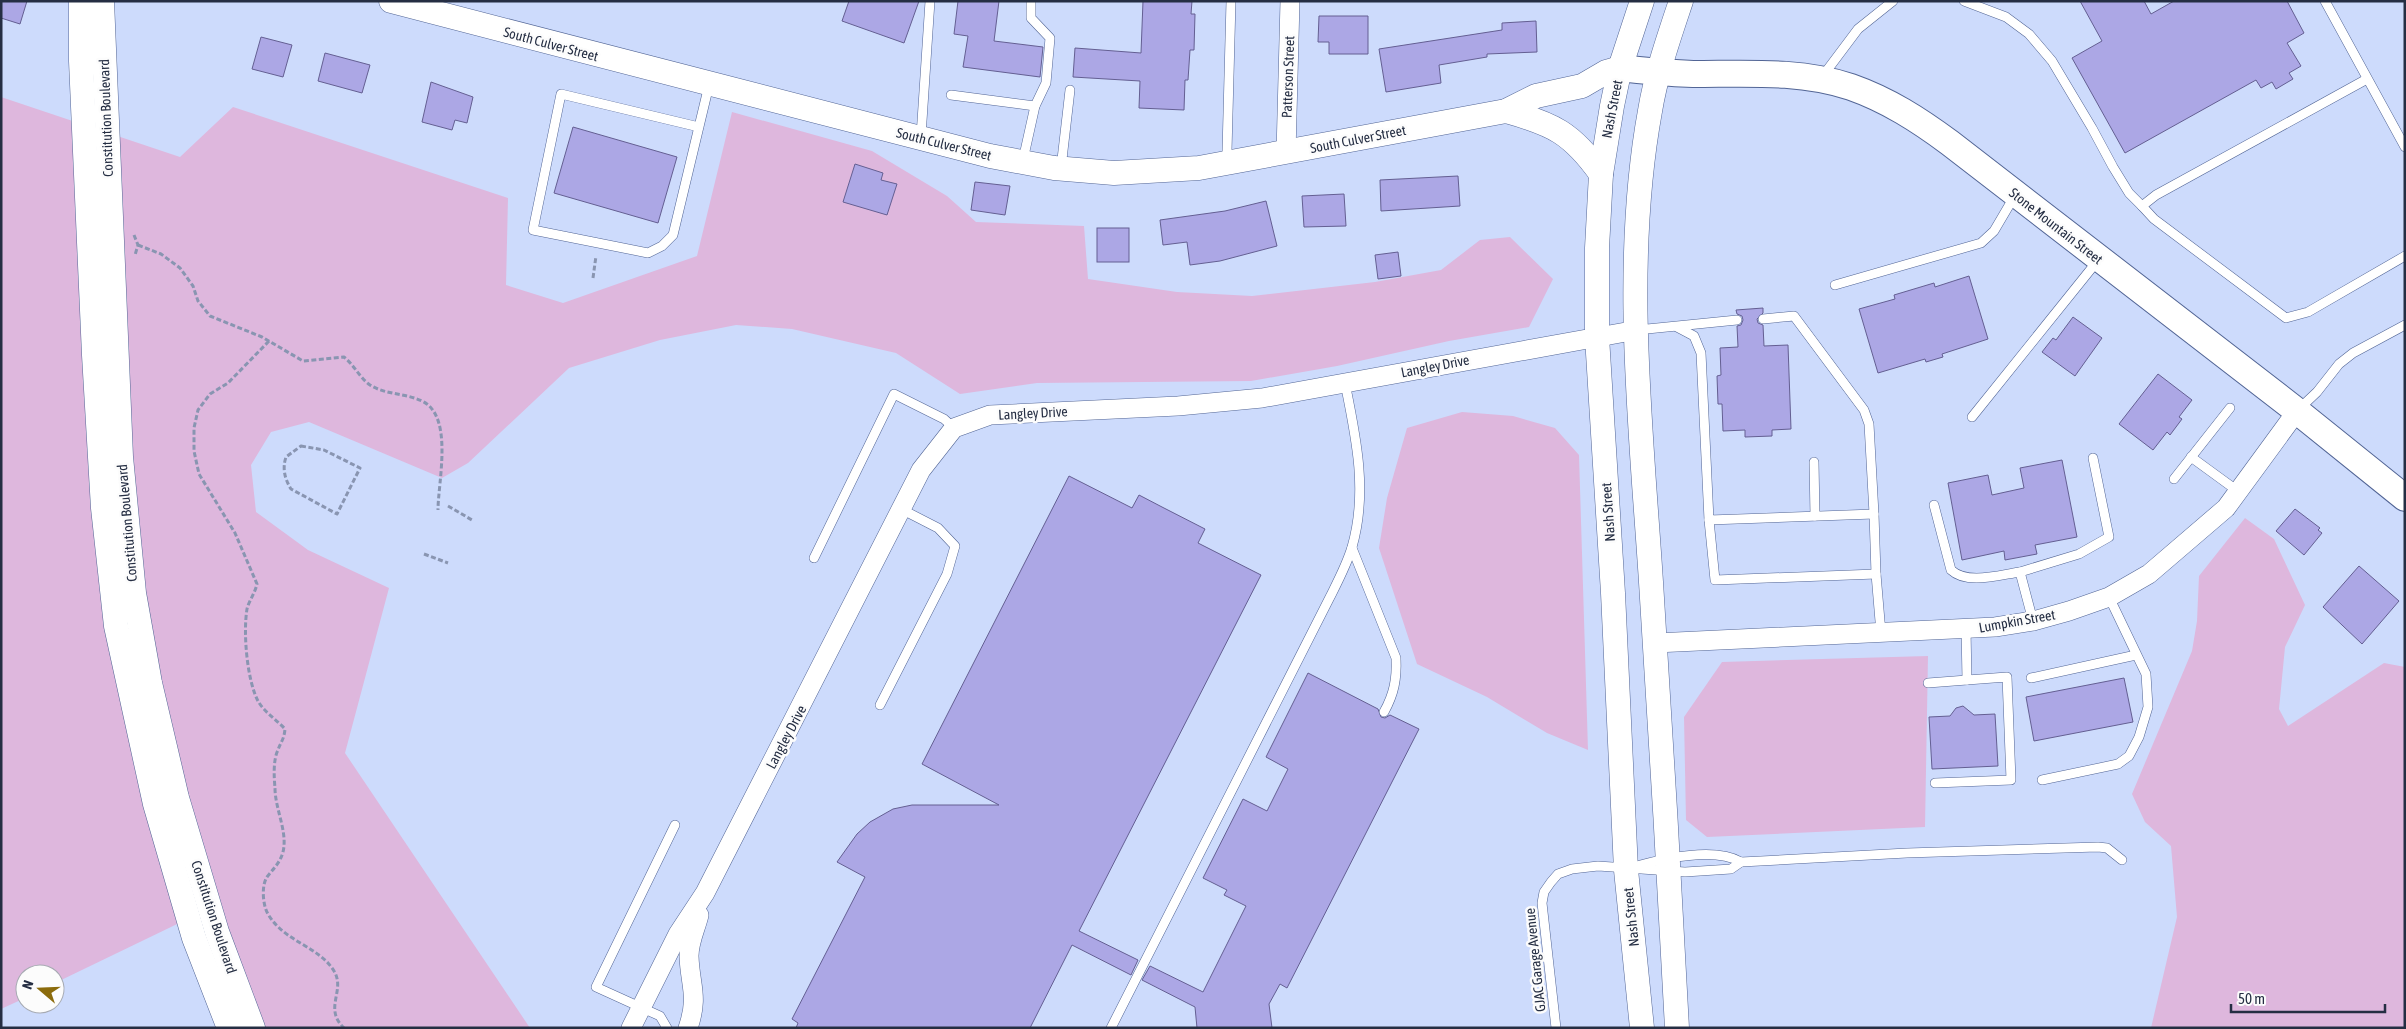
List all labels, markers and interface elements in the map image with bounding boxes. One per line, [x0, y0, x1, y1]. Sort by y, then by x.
street label: South Culver Street [502, 24, 600, 64]
street label: Patterson Street [1279, 36, 1297, 118]
street label: Constitution Boulevard [96, 59, 116, 177]
street label: Nash Street [1599, 78, 1625, 140]
street label: South Culver Street [1309, 122, 1407, 156]
street label: South Culver Street [895, 124, 993, 164]
street label: Stone Mountain Street [2006, 185, 2106, 267]
street label: Langley Drive [1399, 352, 1471, 380]
street label: Langley Drive [998, 403, 1068, 423]
street label: Constitution Boulevard [114, 464, 140, 582]
street label: Nash Street [1598, 482, 1618, 542]
street label: Lumpkin Street [1978, 606, 2056, 636]
street label: Langley Drive [763, 703, 809, 771]
street label: Constitution Boulevard [188, 858, 240, 976]
street label: Nash Street [1620, 887, 1642, 947]
street label: GJAC Garage Avenue [1522, 907, 1548, 1013]
north arrow [15, 964, 65, 1014]
text: N [19, 978, 37, 991]
scale bar [2231, 982, 2385, 1014]
text: 50 m [2238, 990, 2265, 1007]

